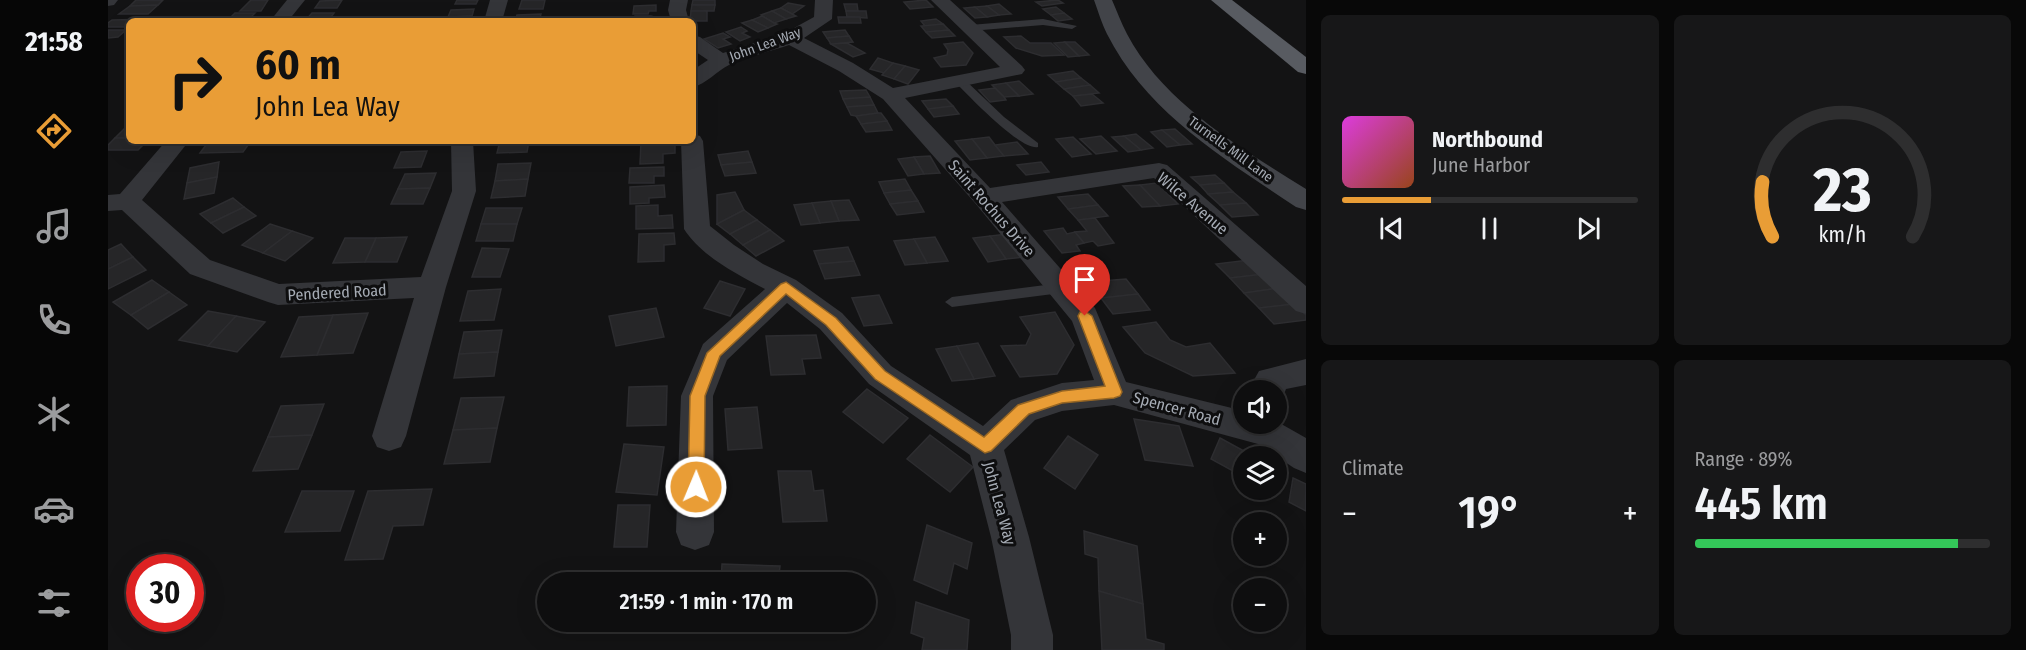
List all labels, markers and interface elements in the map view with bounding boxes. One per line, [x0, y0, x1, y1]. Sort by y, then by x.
street label: John Lea Way [727, 23, 804, 65]
text: 21:58 [25, 26, 83, 58]
text: 60 m [255, 40, 341, 90]
icon: right [156, 42, 234, 120]
text: John Lea Way [255, 91, 400, 123]
icon: directions [33, 110, 75, 152]
street label: Turnells Mill Lane [1185, 113, 1276, 186]
text: Northbound [1432, 126, 1543, 153]
text: June Harbor [1432, 153, 1530, 177]
text: 23 [1812, 153, 1871, 228]
street label: Saint Rochus Drive [944, 156, 1039, 261]
street label: Wilce Avenue [1153, 168, 1232, 239]
icon: music [33, 205, 75, 247]
icon: previous [1375, 212, 1408, 245]
icon: pause [1473, 212, 1506, 245]
icon: next [1572, 212, 1605, 245]
text: km/h [1818, 223, 1866, 249]
pin [1059, 254, 1110, 316]
icon: arrive [1068, 263, 1101, 296]
street label: Pendered Road [287, 280, 387, 305]
icon: phone [33, 299, 75, 341]
map controls [1233, 380, 1287, 632]
button: sound [1233, 380, 1287, 434]
street label: Spencer Road [1131, 388, 1223, 429]
icon: climate [33, 393, 75, 435]
button: layers [1233, 446, 1287, 500]
text: Range · 89% [1695, 447, 1793, 471]
position arrow [664, 455, 728, 519]
text: Climate [1342, 456, 1404, 480]
street label: John Lea Way [979, 459, 1020, 548]
text: 445 km [1695, 477, 1828, 531]
text: 19° [1458, 486, 1521, 540]
icon: car [33, 488, 75, 530]
text: − [1342, 494, 1357, 534]
text: + [1622, 494, 1637, 534]
button: + [1233, 512, 1287, 566]
speed limit sign: 30 [126, 554, 204, 632]
button: − [1233, 578, 1287, 632]
icon: filters [33, 582, 75, 624]
text: 21:59 · 1 min · 170 m [620, 588, 793, 615]

